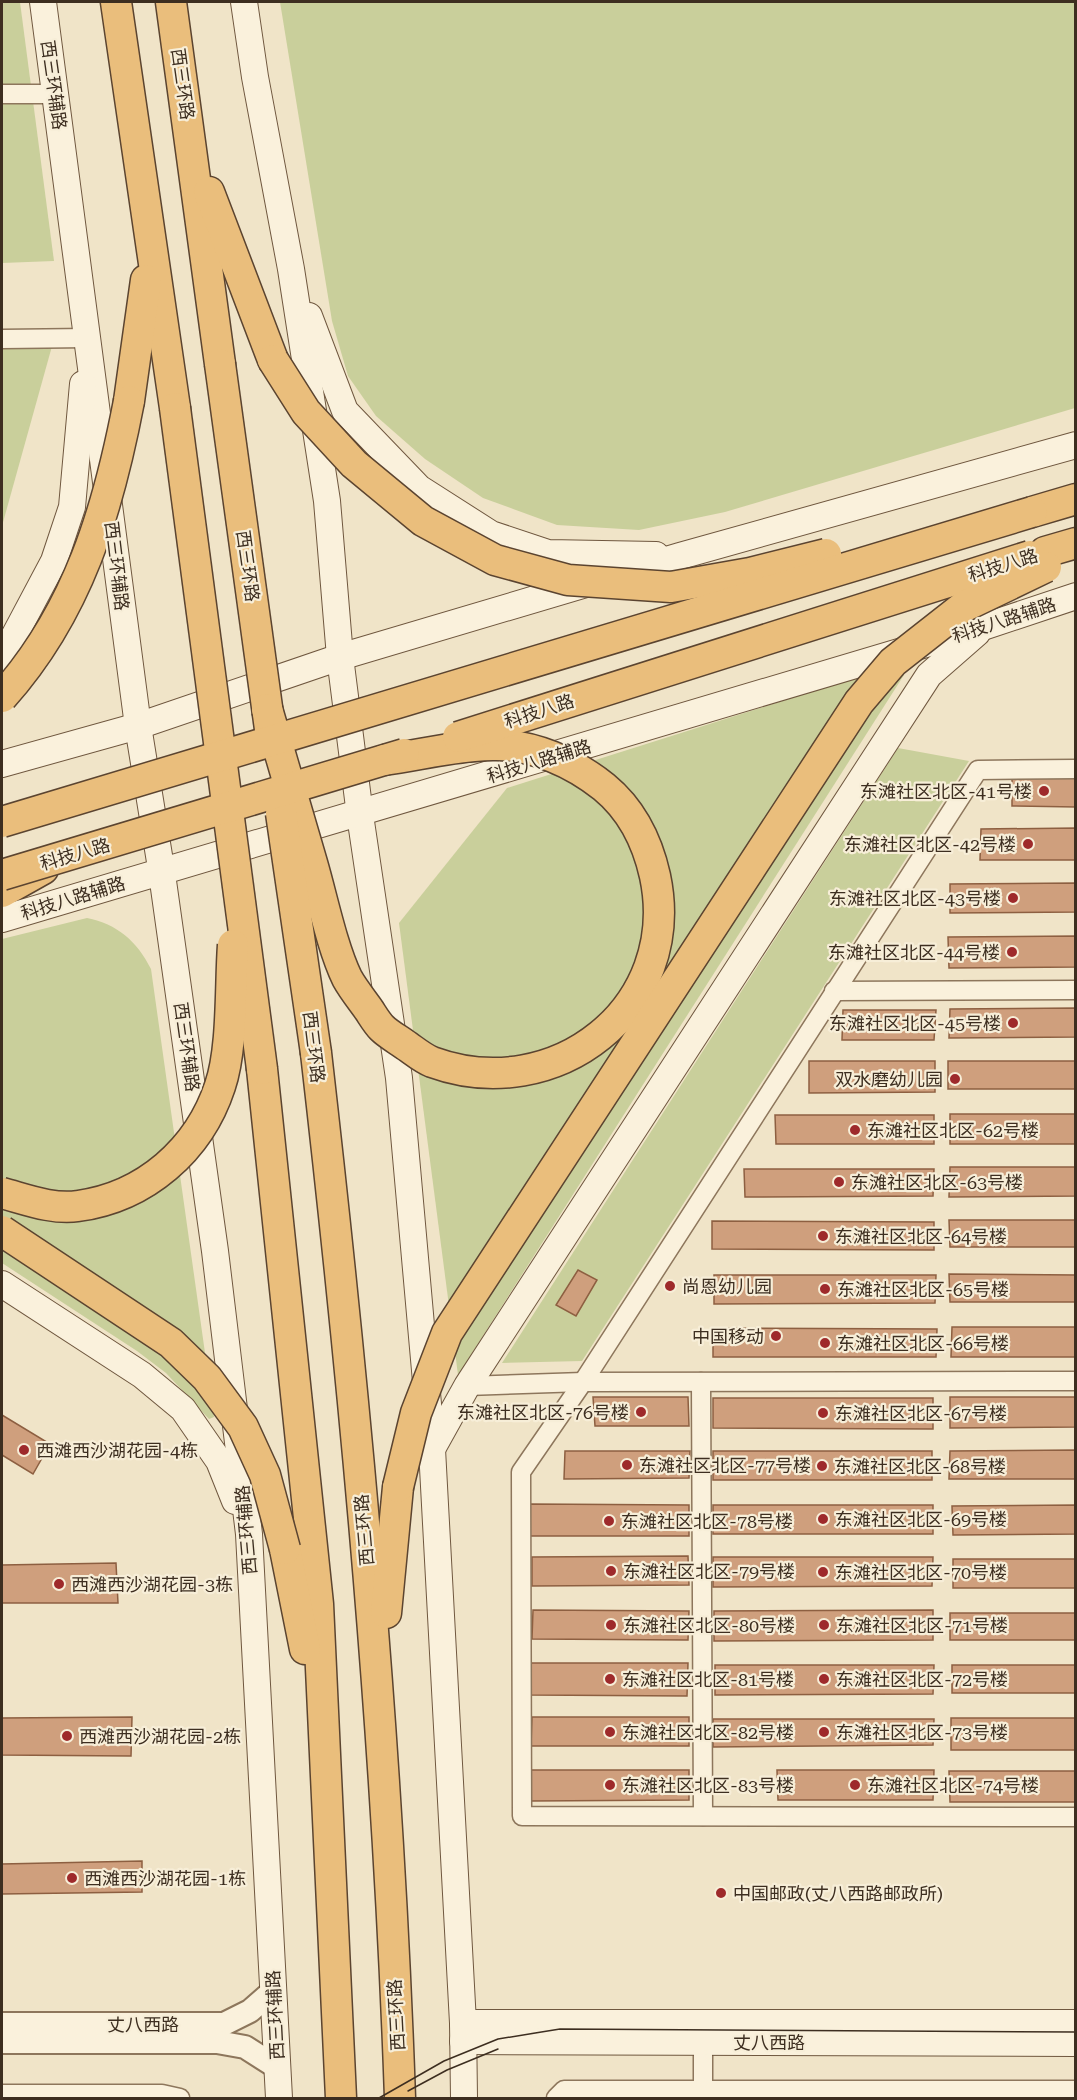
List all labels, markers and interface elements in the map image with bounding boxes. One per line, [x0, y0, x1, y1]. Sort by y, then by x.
street label: 西三环辅路 [37, 39, 71, 131]
street label: 西三环路 [168, 47, 198, 121]
street label: 西三环辅路 [101, 520, 133, 612]
street label: 西三环路 [233, 529, 263, 603]
street label: 科技八路 [966, 544, 1040, 586]
street label: 科技八路辅路 [949, 593, 1059, 647]
street label: 科技八路 [502, 690, 576, 732]
street label: 科技八路辅路 [484, 735, 594, 787]
place label: 东滩社区北区-41号楼 [860, 781, 1032, 802]
marker: 东滩社区北区-41号楼 [1037, 784, 1051, 798]
street label: 科技八路 [38, 834, 112, 874]
place label: 东滩社区北区-42号楼 [844, 834, 1016, 855]
marker: 东滩社区北区-42号楼 [1021, 837, 1035, 851]
street label: 科技八路辅路 [18, 872, 128, 924]
place label: 东滩社区北区-43号楼 [829, 888, 1001, 909]
marker: 东滩社区北区-43号楼 [1006, 891, 1020, 905]
place label: 东滩社区北区-44号楼 [828, 942, 1000, 963]
marker: 东滩社区北区-44号楼 [1005, 945, 1019, 959]
street label: 西三环辅路 [170, 1001, 204, 1093]
street label: 西三环路 [299, 1010, 329, 1084]
place label: 东滩社区北区-45号楼 [829, 1013, 1001, 1034]
marker: 东滩社区北区-45号楼 [1006, 1016, 1020, 1030]
place label: 双水磨幼儿园 [835, 1069, 943, 1090]
marker: 双水磨幼儿园 [948, 1072, 962, 1086]
place label: 东滩社区北区-62号楼 [867, 1120, 1039, 1141]
marker: 东滩社区北区-62号楼 [848, 1123, 862, 1137]
place label: 东滩社区北区-63号楼 [851, 1172, 1023, 1193]
marker: 东滩社区北区-63号楼 [832, 1175, 846, 1189]
place label: 东滩社区北区-64号楼 [835, 1226, 1007, 1247]
marker: 东滩社区北区-64号楼 [816, 1229, 830, 1243]
place label: 尚恩幼儿园 [682, 1276, 772, 1297]
marker: 尚恩幼儿园 [663, 1279, 677, 1293]
place label: 东滩社区北区-65号楼 [837, 1279, 1009, 1300]
marker: 东滩社区北区-65号楼 [818, 1282, 832, 1296]
place label: 中国移动 [692, 1326, 764, 1347]
marker: 中国移动 [769, 1329, 783, 1343]
place label: 东滩社区北区-66号楼 [837, 1333, 1009, 1354]
marker: 东滩社区北区-66号楼 [818, 1336, 832, 1350]
place label: 东滩社区北区-76号楼 [457, 1402, 629, 1423]
place label: 东滩社区北区-67号楼 [835, 1403, 1007, 1424]
marker: 东滩社区北区-76号楼 [634, 1405, 648, 1419]
marker: 东滩社区北区-67号楼 [816, 1406, 830, 1420]
place label: 西滩西沙湖花园-4栋 [36, 1440, 198, 1461]
marker: 西滩西沙湖花园-4栋 [17, 1443, 31, 1457]
place label: 东滩社区北区-77号楼 [639, 1455, 811, 1476]
place label: 东滩社区北区-68号楼 [834, 1456, 1006, 1477]
marker: 东滩社区北区-77号楼 [620, 1458, 634, 1472]
marker: 东滩社区北区-68号楼 [815, 1459, 829, 1473]
street label: 西三环辅路 [232, 1484, 260, 1576]
street label: 西三环路 [350, 1493, 378, 1567]
place label: 东滩社区北区-69号楼 [835, 1509, 1007, 1530]
place label: 东滩社区北区-78号楼 [621, 1511, 793, 1532]
marker: 东滩社区北区-69号楼 [816, 1512, 830, 1526]
marker: 东滩社区北区-78号楼 [602, 1514, 616, 1528]
place label: 东滩社区北区-79号楼 [623, 1561, 795, 1582]
place label: 东滩社区北区-70号楼 [835, 1562, 1007, 1583]
marker: 东滩社区北区-79号楼 [604, 1564, 618, 1578]
marker: 东滩社区北区-70号楼 [816, 1565, 830, 1579]
place label: 西滩西沙湖花园-3栋 [71, 1574, 233, 1595]
marker: 西滩西沙湖花园-3栋 [52, 1577, 66, 1591]
place label: 东滩社区北区-80号楼 [623, 1615, 795, 1636]
place label: 东滩社区北区-71号楼 [836, 1615, 1008, 1636]
marker: 东滩社区北区-80号楼 [604, 1618, 618, 1632]
marker: 东滩社区北区-71号楼 [817, 1618, 831, 1632]
place label: 东滩社区北区-81号楼 [622, 1669, 794, 1690]
place label: 东滩社区北区-72号楼 [836, 1669, 1008, 1690]
marker: 东滩社区北区-81号楼 [603, 1672, 617, 1686]
marker: 东滩社区北区-72号楼 [817, 1672, 831, 1686]
place label: 东滩社区北区-82号楼 [622, 1722, 794, 1743]
place label: 东滩社区北区-73号楼 [836, 1722, 1008, 1743]
marker: 东滩社区北区-82号楼 [603, 1725, 617, 1739]
marker: 东滩社区北区-73号楼 [817, 1725, 831, 1739]
place label: 西滩西沙湖花园-2栋 [79, 1726, 241, 1747]
marker: 西滩西沙湖花园-2栋 [60, 1729, 74, 1743]
place label: 东滩社区北区-83号楼 [622, 1775, 794, 1796]
place label: 东滩社区北区-74号楼 [867, 1775, 1039, 1796]
marker: 东滩社区北区-83号楼 [603, 1778, 617, 1792]
marker: 东滩社区北区-74号楼 [848, 1778, 862, 1792]
place label: 西滩西沙湖花园-1栋 [84, 1868, 246, 1889]
marker: 西滩西沙湖花园-1栋 [65, 1871, 79, 1885]
place label: 中国邮政(丈八西路邮政所) [733, 1883, 943, 1904]
marker: 中国邮政(丈八西路邮政所) [714, 1886, 728, 1900]
street label: 西三环辅路 [262, 1970, 288, 2060]
street label: 西三环路 [384, 1978, 408, 2052]
street label: 丈八西路 [107, 2014, 179, 2035]
street label: 丈八西路 [733, 2032, 805, 2053]

